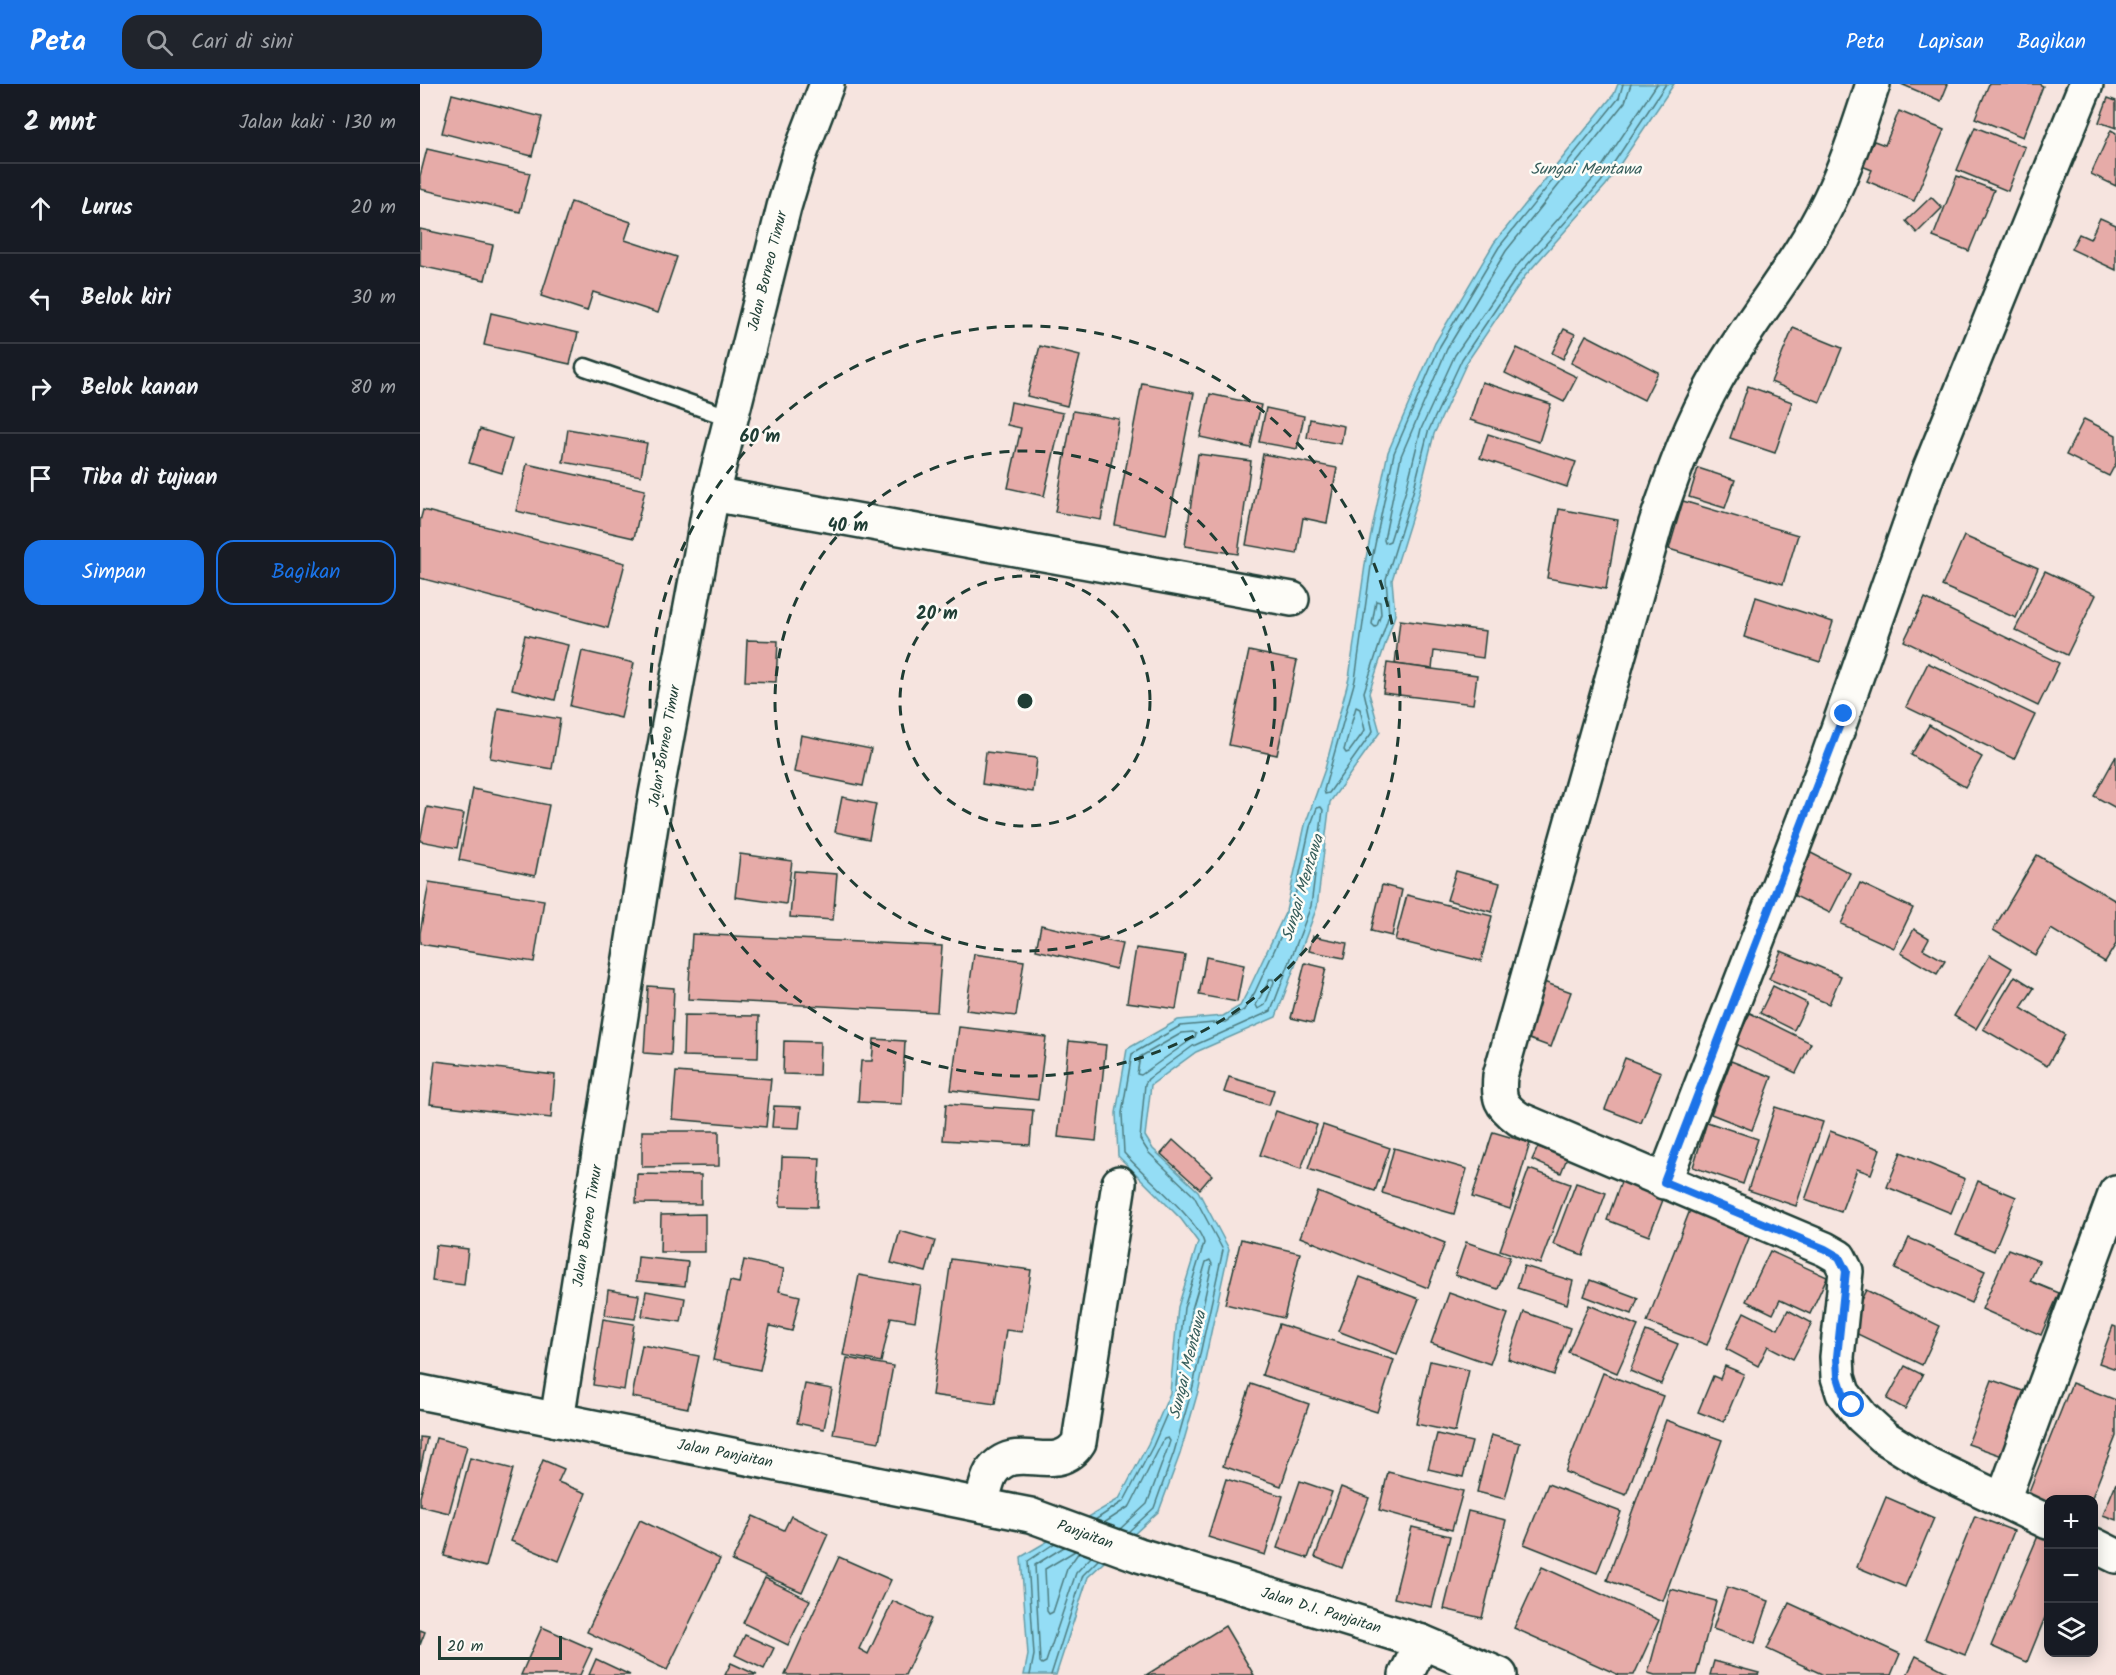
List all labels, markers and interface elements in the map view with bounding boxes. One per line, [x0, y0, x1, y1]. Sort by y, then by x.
search box [122, 15, 542, 69]
text: Peta [30, 20, 86, 65]
text: Cari di sini [191, 25, 292, 60]
icon: search [143, 26, 176, 59]
text: Peta [1846, 26, 1885, 59]
text: Lapisan [1918, 26, 1984, 59]
text: Bagikan [2017, 26, 2086, 59]
text: 2 mnt [24, 102, 97, 144]
text: Jalan kaki · 130 m [239, 107, 396, 139]
water label: Sungai Mentawa [1531, 157, 1643, 182]
text: Lurus [81, 191, 133, 226]
icon: ahead [24, 192, 57, 225]
text: 20 m [350, 192, 396, 224]
street label: Jalan Borneo Timur [741, 207, 795, 334]
text: Belok kiri [81, 281, 171, 316]
icon: left [24, 282, 57, 315]
text: 30 m [351, 282, 396, 314]
text: Belok kanan [81, 371, 198, 406]
icon: right [24, 372, 57, 405]
text: 80 m [350, 372, 396, 404]
text: 60 m [740, 423, 781, 452]
text: Tiba di tujuan [81, 461, 217, 496]
icon: arrive [24, 462, 57, 495]
text: 40 m [828, 512, 869, 541]
button: Simpan [24, 540, 204, 605]
button: Bagikan [216, 540, 396, 605]
text: 20 m [916, 600, 958, 629]
street label: Jalan Borneo Timur [642, 682, 688, 809]
centre of rings [1015, 691, 1035, 711]
route end [1830, 700, 1856, 726]
water label: Sungai Mentawa [1275, 830, 1332, 944]
street label: Jalan Borneo Timur [566, 1162, 610, 1289]
water label: Sungai Mentawa [1163, 1307, 1214, 1422]
route start [1838, 1391, 1864, 1417]
street label: Jalan Panjaitan [675, 1433, 775, 1475]
map controls [2044, 1495, 2098, 1657]
button: + [2044, 1495, 2098, 1549]
street label: Panjaitan [1053, 1514, 1117, 1556]
button: − [2044, 1549, 2098, 1603]
street label: Jalan D.I. Panjaitan [1258, 1581, 1384, 1641]
button: layers [2044, 1603, 2098, 1657]
scale bar [438, 1633, 562, 1660]
text: 20 m [447, 1634, 483, 1659]

